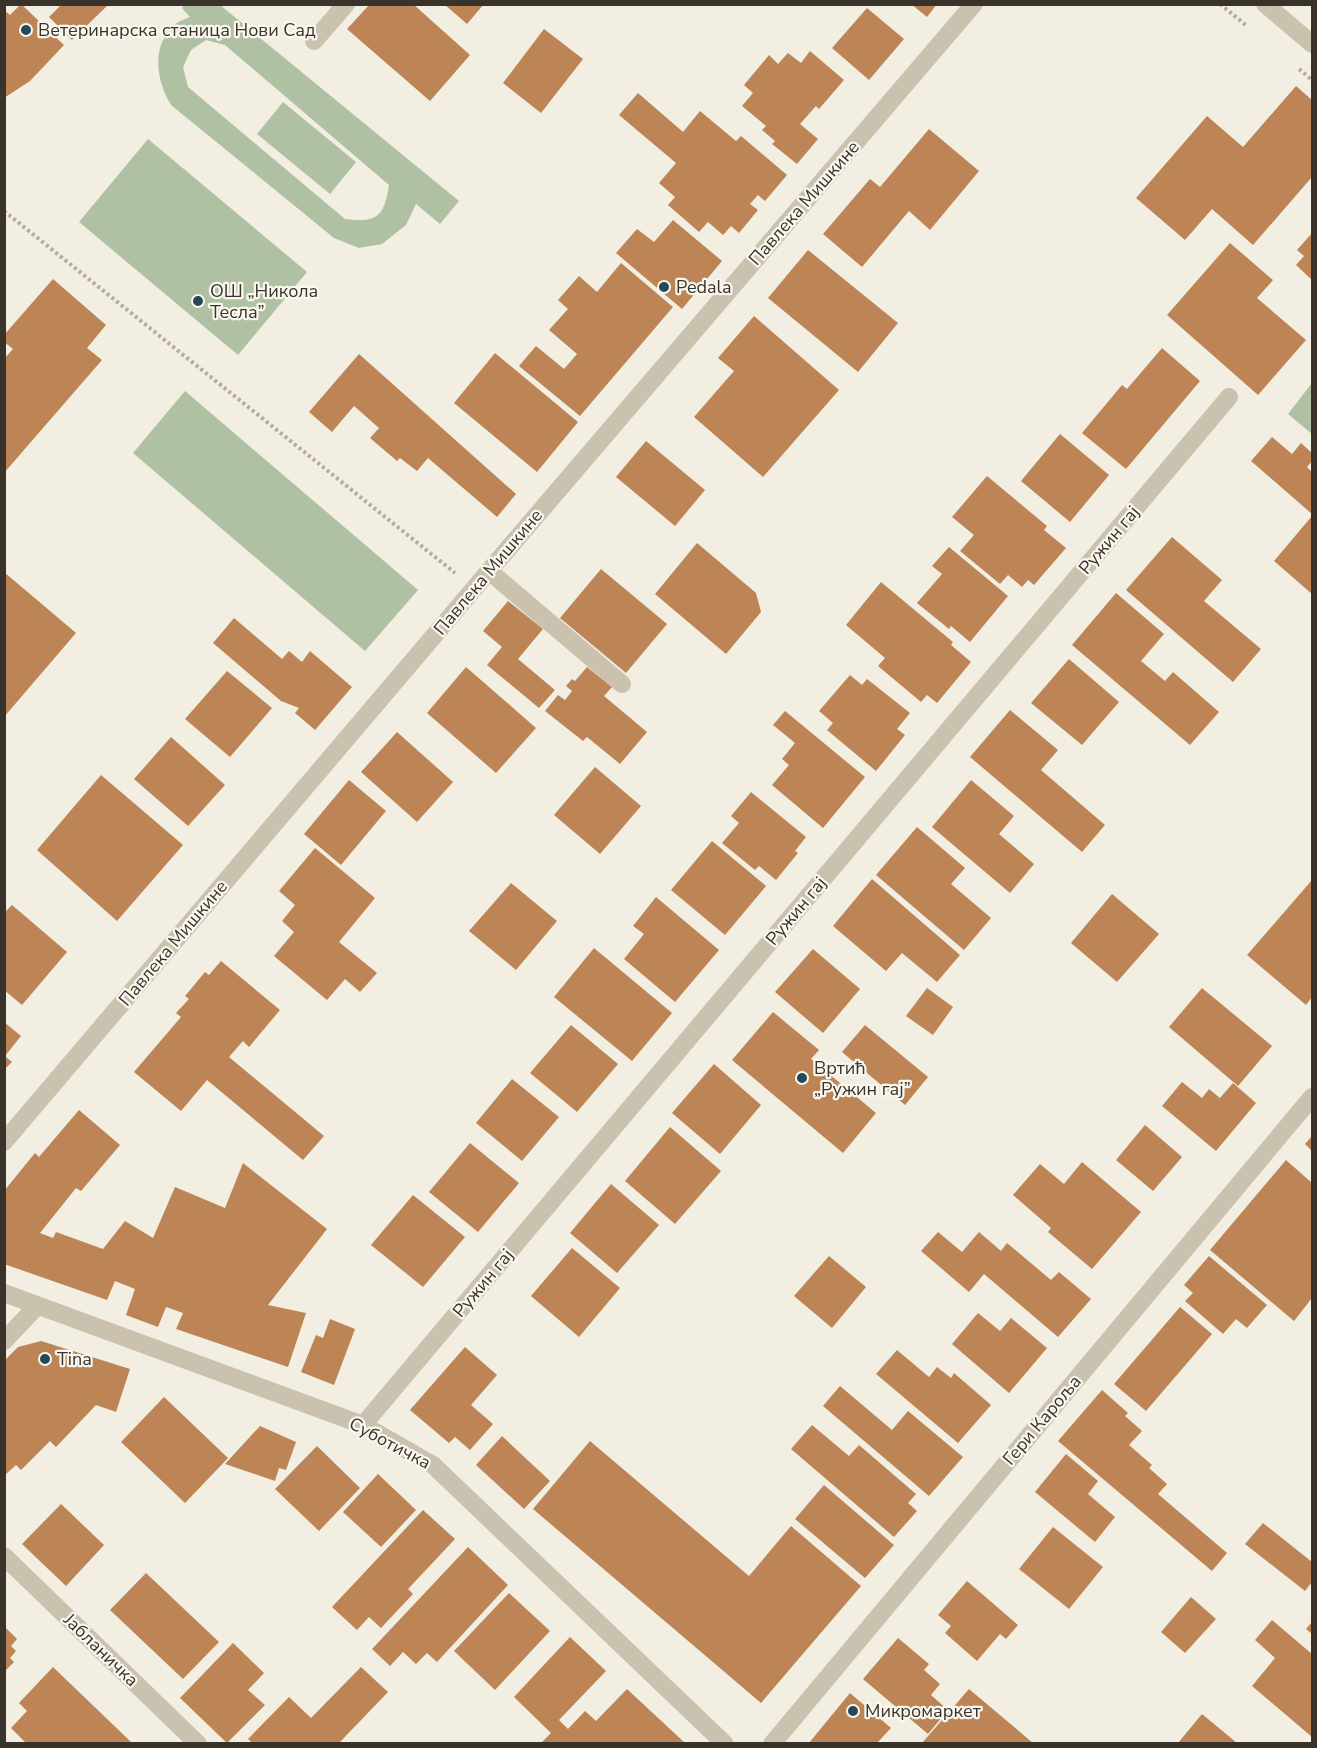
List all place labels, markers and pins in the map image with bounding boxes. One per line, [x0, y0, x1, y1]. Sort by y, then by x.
place label: Ветеринарска станица Нови Сад [38, 18, 316, 42]
marker: Ветеринарска станица Нови Сад [19, 23, 33, 37]
place label: Pedala [676, 275, 731, 299]
place label: ОШ „Никола Тесла” [210, 279, 318, 324]
marker: Pedala [657, 280, 671, 294]
marker: ОШ „Никола Тесла” [191, 294, 205, 308]
place label: Вртић „Ружин гај” [814, 1056, 911, 1101]
marker: Вртић „Ружин гај” [795, 1071, 809, 1085]
place label: Tina [57, 1347, 92, 1371]
marker: Tina [38, 1352, 52, 1366]
place label: Микромаркет [865, 1699, 981, 1723]
marker: Микромаркет [846, 1704, 860, 1718]

